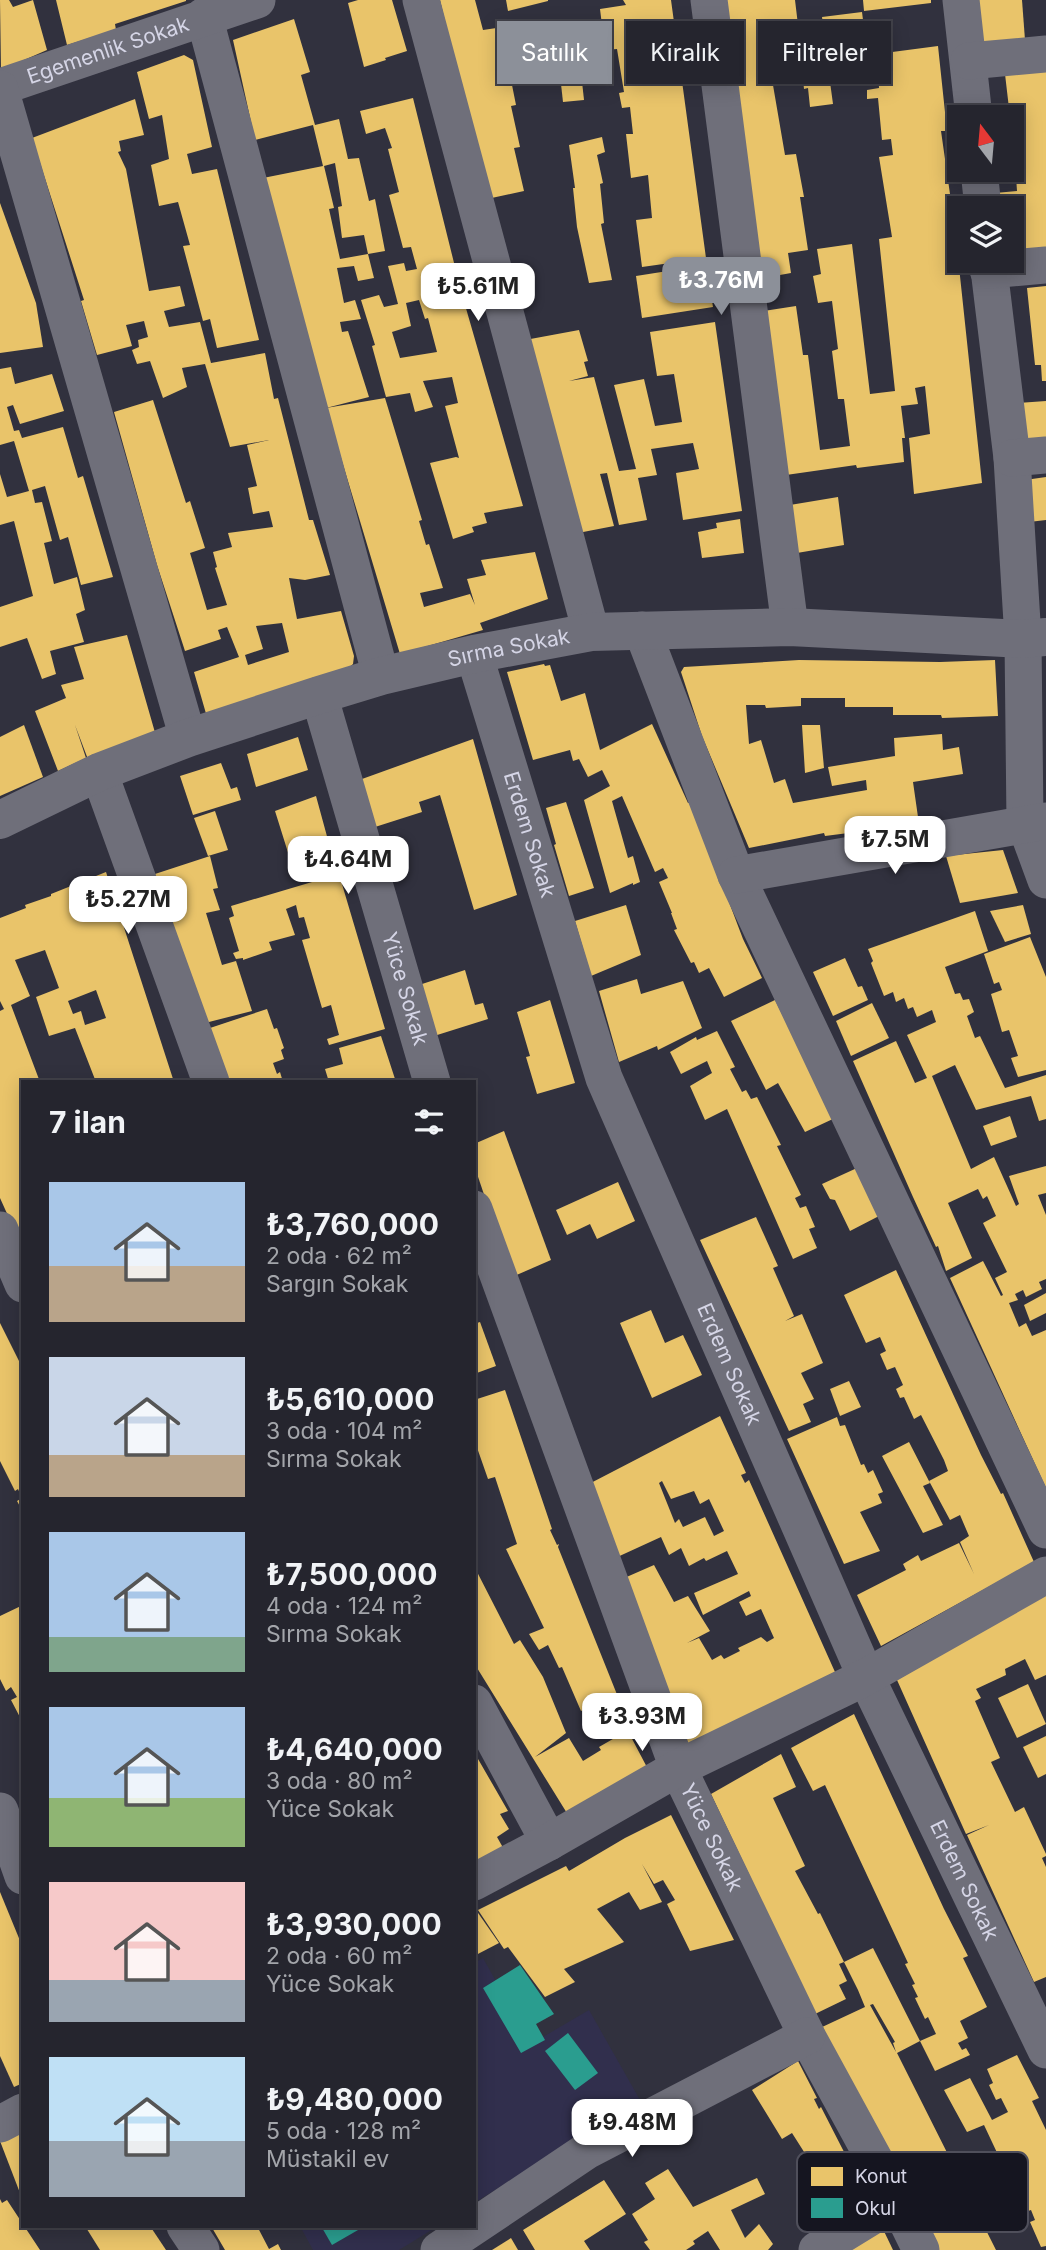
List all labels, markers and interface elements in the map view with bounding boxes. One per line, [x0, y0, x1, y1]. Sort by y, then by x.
street label: Egemenlik Sokak [24, 11, 193, 89]
chip: Satılık [497, 21, 612, 84]
chip: Kiralık [626, 21, 744, 84]
chip: Filtreler [758, 21, 891, 84]
north arrow [947, 105, 1024, 182]
map controls [947, 105, 1024, 273]
button: layers [947, 196, 1024, 273]
pin: ₺3.76M [664, 258, 778, 317]
pin: ₺5.61M [421, 264, 535, 323]
text: ₺3.76M [678, 266, 764, 294]
text: ₺5.61M [437, 272, 519, 300]
street label: Sırma Sokak [445, 623, 572, 672]
street label: Erdem Sokak [499, 768, 561, 901]
pin: ₺7.5M [846, 816, 944, 876]
text: ₺7.5M [861, 825, 930, 853]
pin: ₺4.64M [291, 836, 405, 896]
text: ₺4.64M [304, 845, 392, 873]
pin: ₺5.27M [71, 876, 185, 936]
text: ₺5.27M [85, 885, 171, 913]
street label: Yüce Sokak [377, 929, 434, 1049]
icon: filters [410, 1103, 448, 1141]
text: 7 ilan [49, 1104, 126, 1140]
text: ₺3,760,000 [266, 1206, 439, 1242]
icon: home [105, 1210, 189, 1294]
text: 2 oda · 62 m² [266, 1242, 412, 1270]
text: Sargın Sokak [266, 1270, 408, 1298]
street label: Erdem Sokak [692, 1299, 767, 1429]
text: ₺5,610,000 [266, 1381, 435, 1417]
icon: home [105, 1385, 189, 1469]
text: 3 oda · 104 m² [266, 1417, 423, 1445]
text: Sırma Sokak [266, 1445, 402, 1473]
text: ₺7,500,000 [266, 1556, 437, 1592]
icon: home [105, 1560, 189, 1644]
text: 4 oda · 124 m² [266, 1592, 422, 1620]
text: Sırma Sokak [266, 1620, 402, 1648]
pin: ₺3.93M [585, 1694, 699, 1753]
text: ₺3.93M [598, 1702, 686, 1730]
text: ₺4,640,000 [266, 1731, 443, 1767]
icon: home [105, 1735, 189, 1819]
text: 3 oda · 80 m² [266, 1767, 413, 1795]
street label: Yüce Sokak [675, 1779, 749, 1896]
text: Yüce Sokak [266, 1795, 394, 1823]
street label: Erdem Sokak [925, 1816, 1004, 1945]
text: ₺3,930,000 [266, 1906, 442, 1942]
icon: home [105, 1910, 189, 1994]
text: 2 oda · 60 m² [266, 1942, 412, 1970]
text: Yüce Sokak [266, 1970, 394, 1998]
text: ₺9,480,000 [266, 2081, 443, 2117]
icon: home [105, 2085, 189, 2169]
pin: ₺9.48M [575, 2100, 689, 2159]
text: ₺9.48M [588, 2108, 676, 2136]
text: 5 oda · 128 m² [266, 2117, 421, 2145]
text: Müstakil ev [266, 2145, 389, 2173]
legend [797, 2152, 1028, 2232]
text: Konut [855, 2165, 907, 2188]
text: Okul [855, 2197, 896, 2220]

